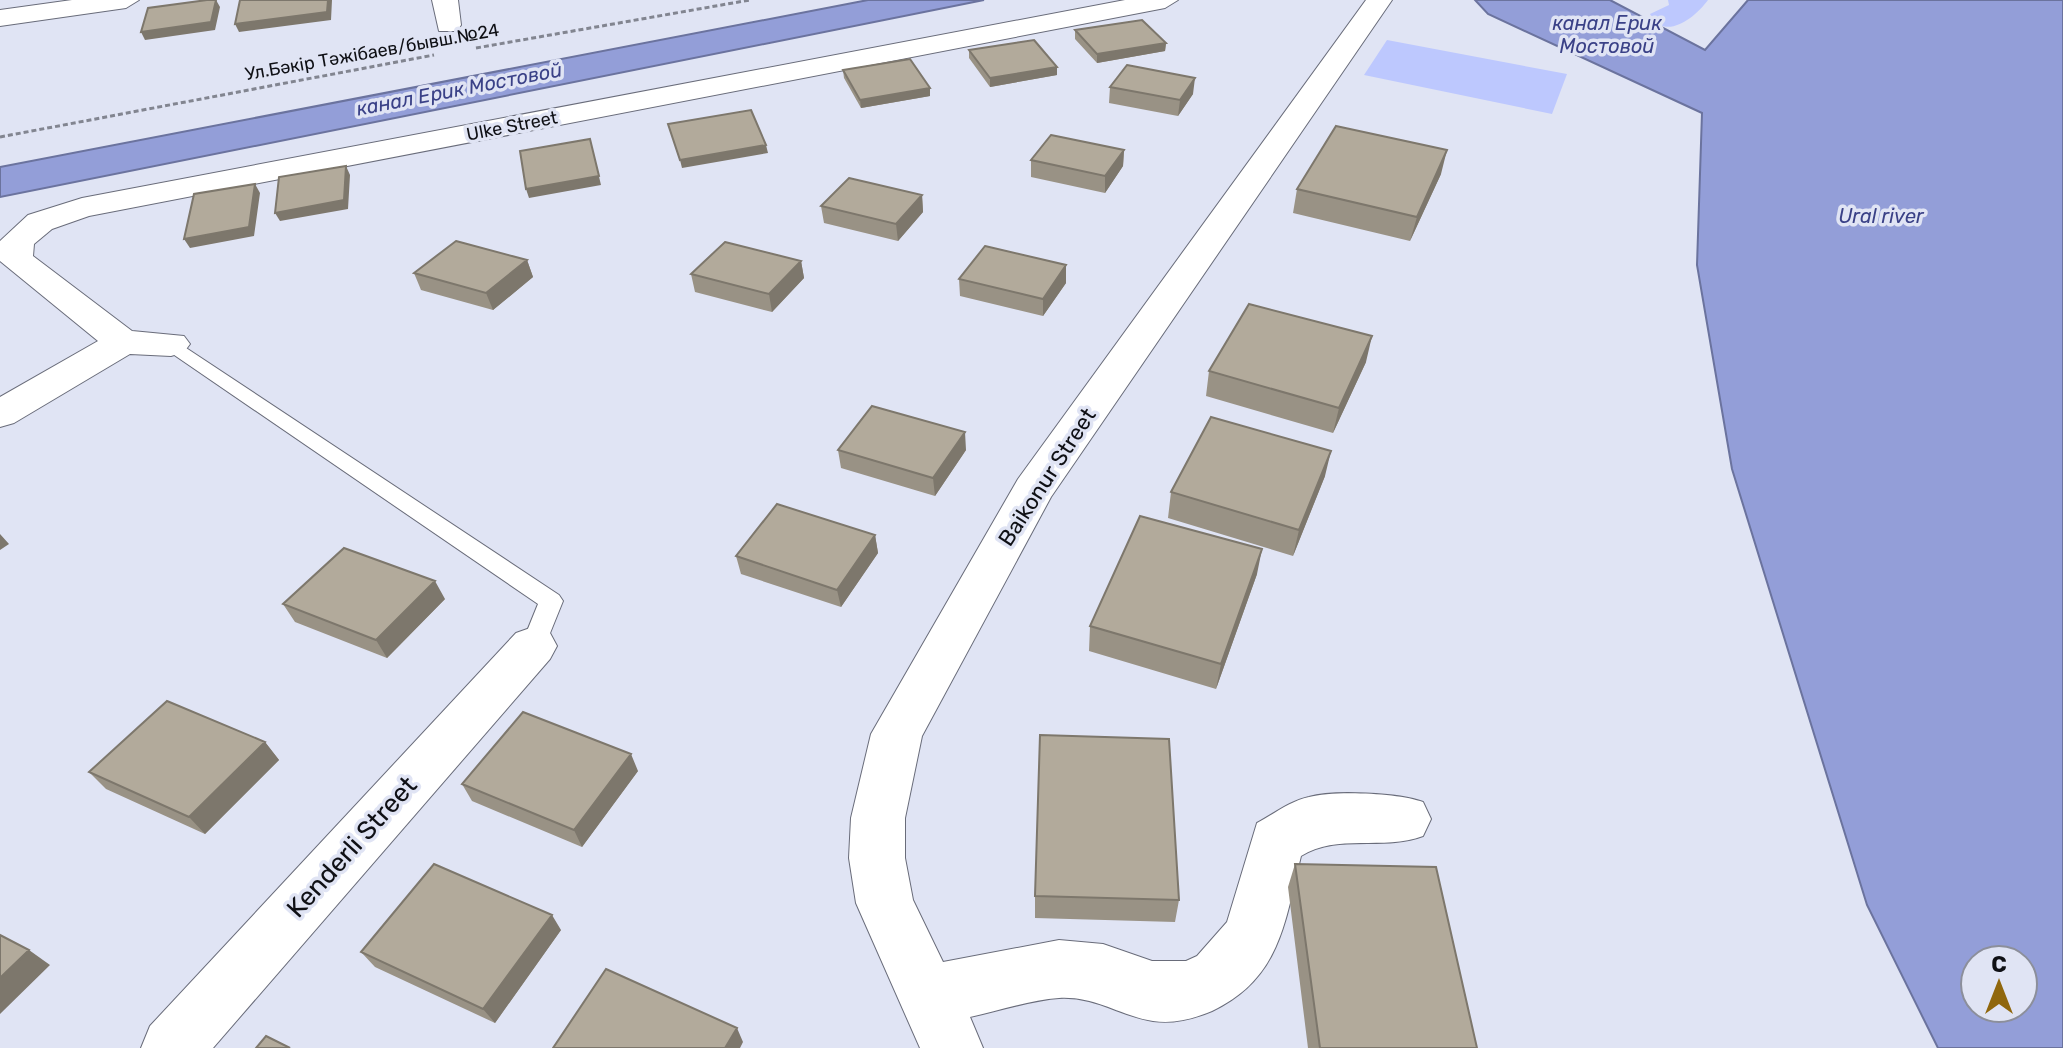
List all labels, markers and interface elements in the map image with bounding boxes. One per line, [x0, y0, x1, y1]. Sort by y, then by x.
water label: канал Ерик Мостовой [1552, 11, 1662, 58]
street label: Ул.Бәкір Тәжібаев/бывш.№24 [243, 19, 501, 85]
water label: канал Ерик Мостовой [354, 57, 564, 121]
street label: Ulke Street [465, 106, 559, 146]
water label: Ural river [1838, 204, 1925, 228]
street label: Baikonur Street [992, 403, 1102, 551]
street label: Kenderli Street [281, 770, 423, 924]
north arrow [1959, 944, 2039, 1024]
text: С [1991, 951, 2007, 978]

